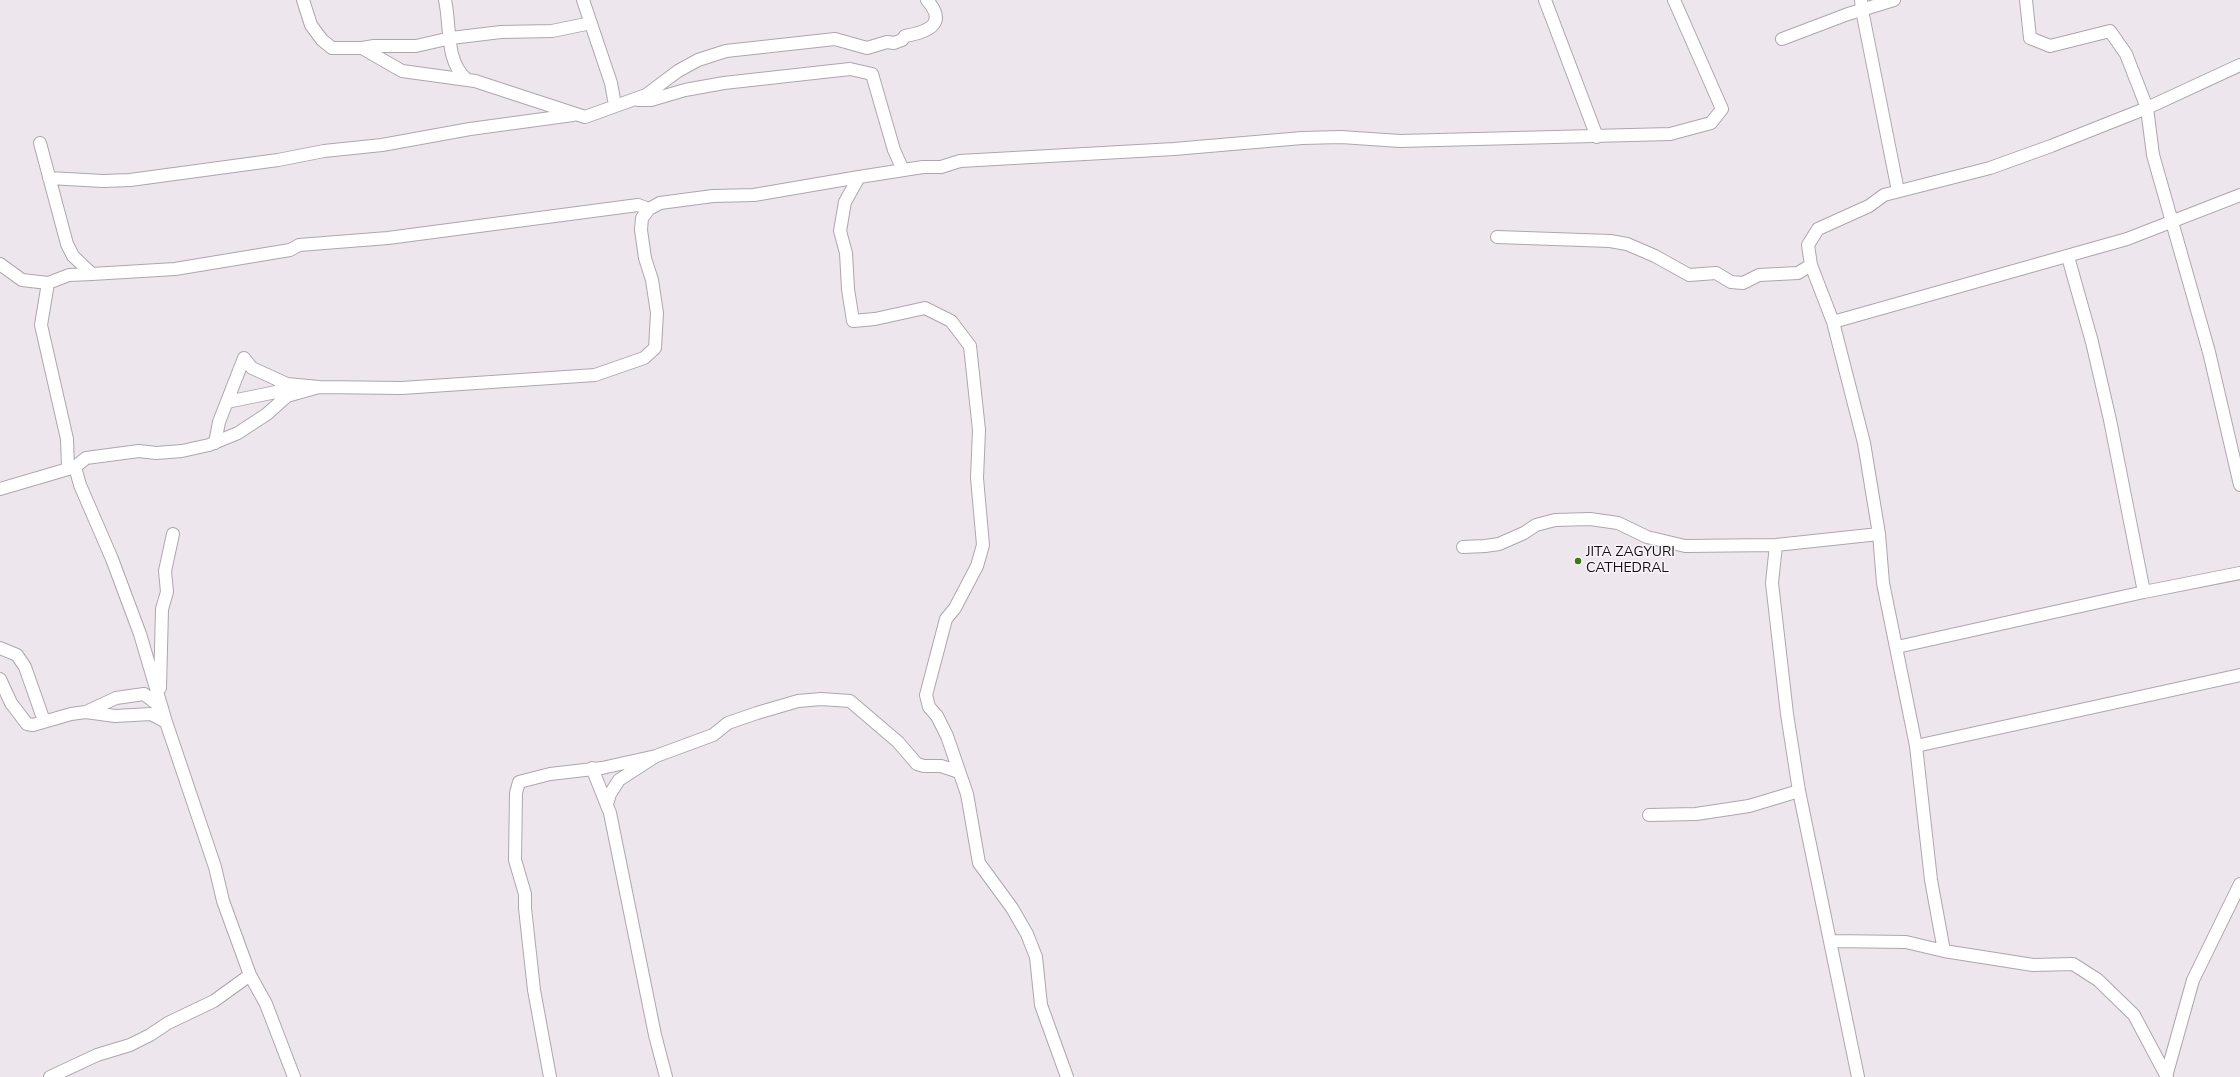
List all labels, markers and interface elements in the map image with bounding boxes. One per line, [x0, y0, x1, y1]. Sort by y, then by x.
place label: JITA ZAGYURI CATHEDRAL [1586, 545, 1675, 578]
marker: JITA ZAGYURI CATHEDRAL [1573, 556, 1583, 566]

